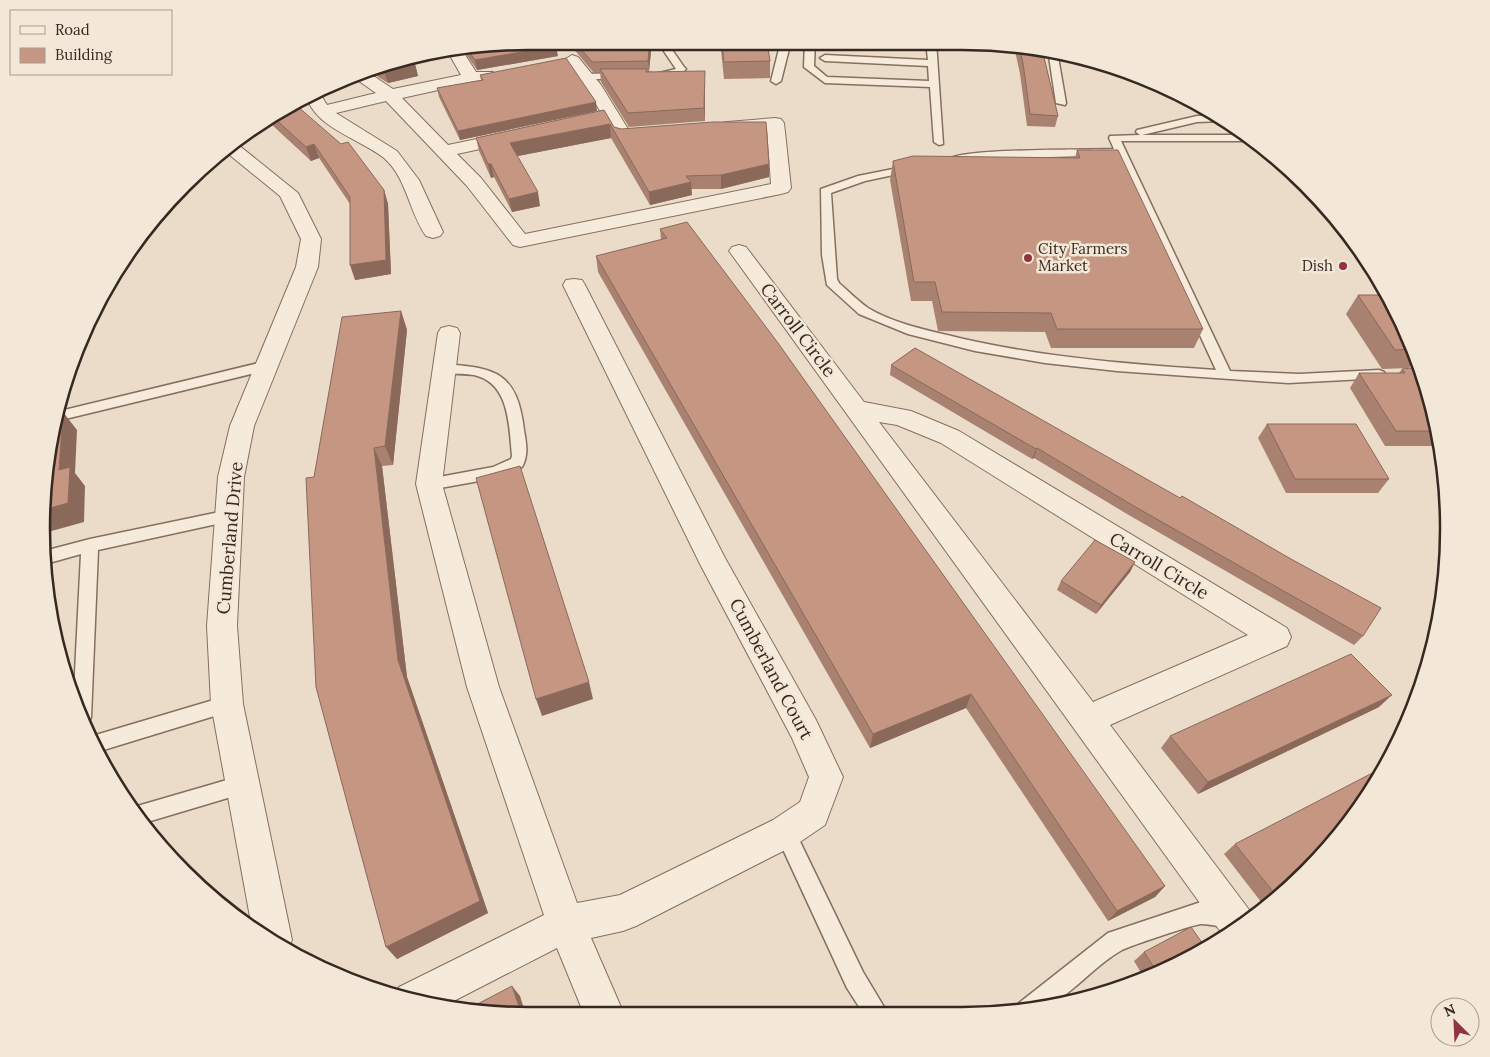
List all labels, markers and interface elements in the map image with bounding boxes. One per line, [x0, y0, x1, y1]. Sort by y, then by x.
legend [10, 10, 172, 75]
text: Road [55, 20, 90, 39]
text: Building [55, 45, 113, 64]
place label: City Farmers Market [1038, 239, 1128, 275]
marker: City Farmers Market [1022, 252, 1034, 264]
place label: Dish [1302, 256, 1333, 275]
marker: Dish [1337, 260, 1349, 272]
street label: Carroll Circle [756, 278, 841, 382]
street label: Cumberland Drive [211, 461, 248, 615]
street label: Carroll Circle [1105, 527, 1213, 604]
street label: Cumberland Court [724, 594, 818, 743]
north arrow [1430, 997, 1480, 1047]
text: N [1441, 1000, 1458, 1021]

